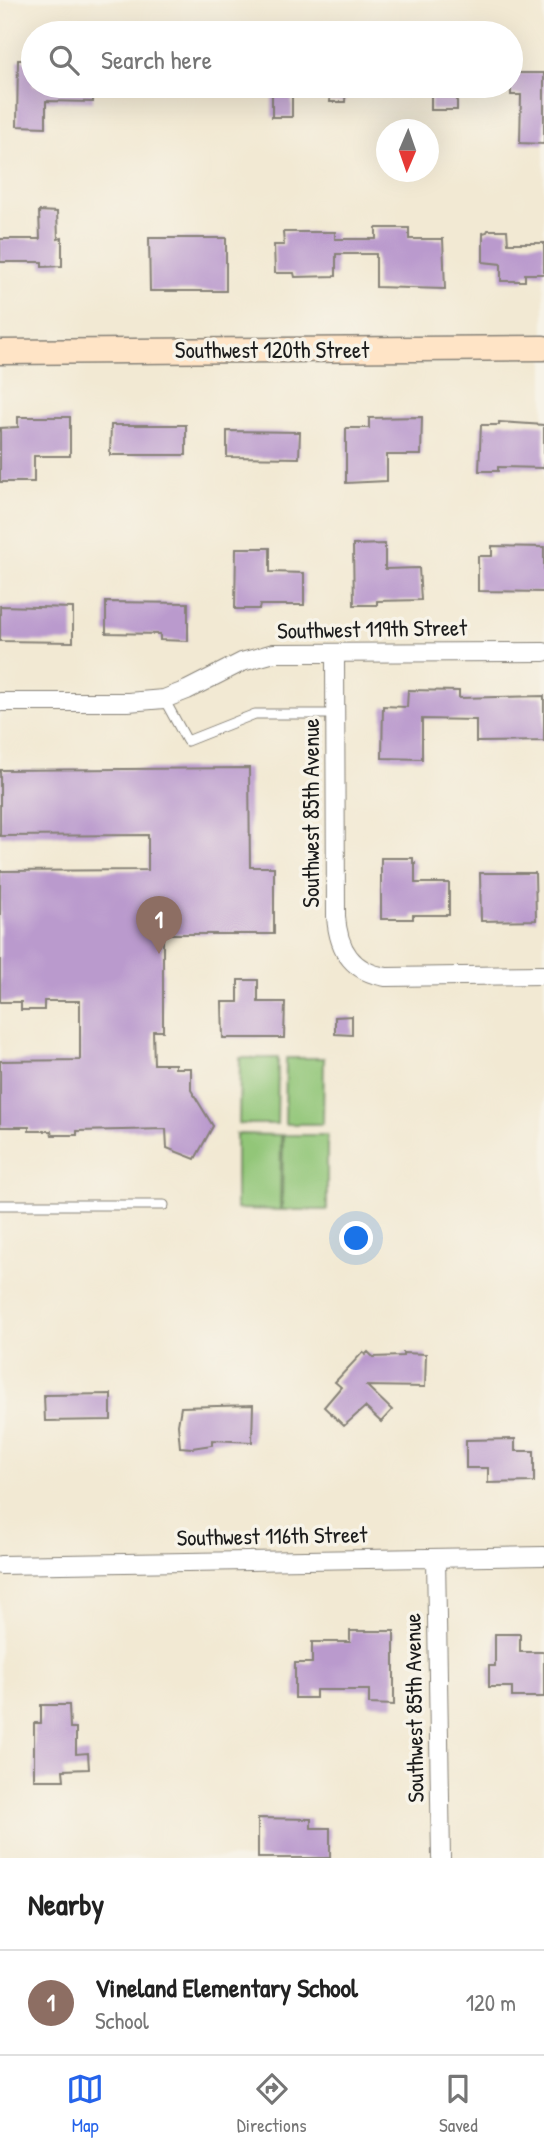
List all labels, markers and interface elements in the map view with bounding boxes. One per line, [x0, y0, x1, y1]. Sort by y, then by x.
search box [21, 21, 523, 98]
icon: search [45, 41, 83, 79]
text: Search here [101, 42, 212, 77]
north arrow [376, 119, 439, 182]
street label: Southwest 120th Street [175, 334, 370, 365]
street label: Southwest 119th Street [277, 611, 468, 646]
street label: Southwest 85th Avenue [295, 718, 326, 908]
pin: 1 [136, 896, 182, 954]
your location [339, 1221, 373, 1255]
street label: Southwest 116th Street [176, 1518, 369, 1553]
street label: Southwest 85th Avenue [396, 1613, 431, 1803]
text: Nearby [28, 1884, 104, 1924]
text: Vineland Elementary School [95, 1970, 358, 2005]
text: 1 [47, 1987, 55, 2018]
text: 120 m [466, 1987, 516, 2018]
text: School [95, 2005, 149, 2036]
tab: Map [66, 2070, 104, 2138]
tab: Directions [237, 2070, 307, 2138]
tab: Saved [439, 2070, 478, 2138]

